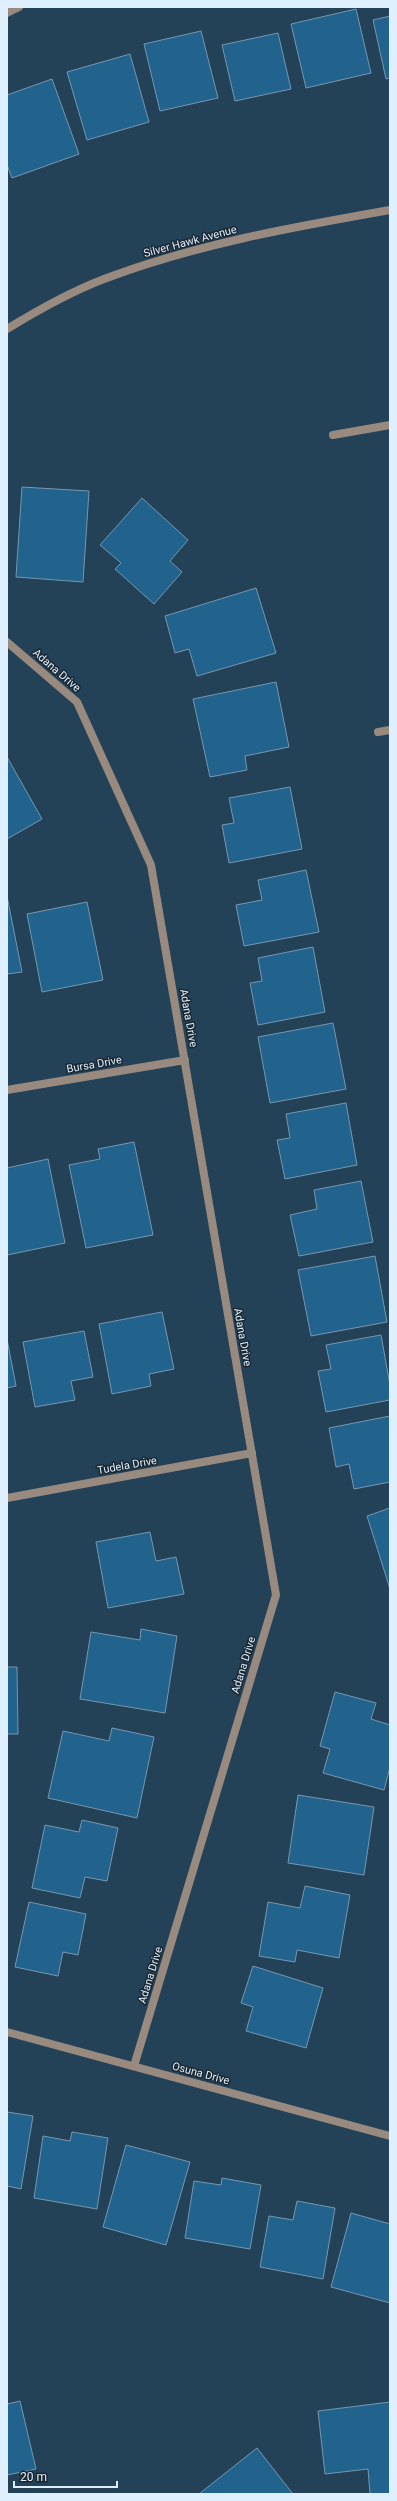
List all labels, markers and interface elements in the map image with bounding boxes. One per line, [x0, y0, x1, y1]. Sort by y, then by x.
street label: Silver Hawk Avenue [142, 223, 238, 260]
street label: Adana Drive [30, 646, 83, 695]
street label: Adana Drive [177, 988, 200, 1048]
street label: Bursa Drive [66, 1053, 123, 1076]
street label: Adana Drive [231, 1307, 254, 1367]
street label: Tudela Drive [96, 1454, 158, 1477]
street label: Adana Drive [229, 1635, 258, 1695]
street label: Adana Drive [136, 1945, 165, 2005]
street label: Osuna Drive [171, 2060, 231, 2087]
scale bar [14, 2463, 117, 2489]
text: 20 m [20, 2470, 47, 2484]

